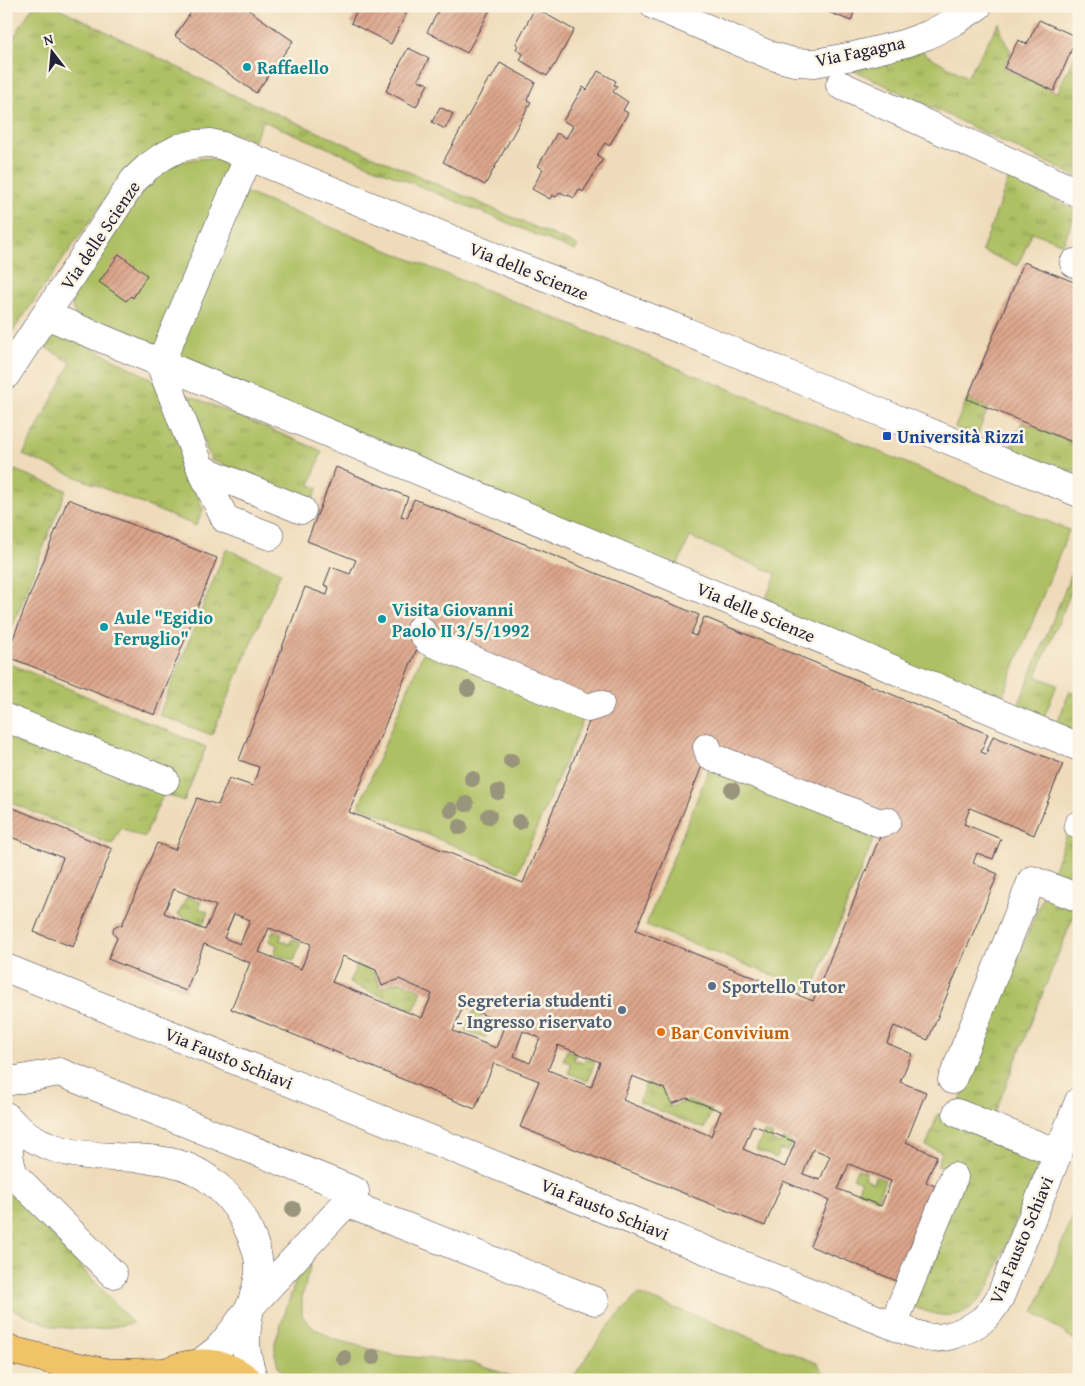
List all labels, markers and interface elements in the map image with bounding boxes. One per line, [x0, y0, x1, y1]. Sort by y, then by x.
north arrow [28, 28, 78, 78]
text: N [41, 28, 56, 50]
street label: Via Fagagna [813, 28, 908, 74]
place label: Raffaello [257, 54, 329, 81]
marker: Raffaello [241, 61, 253, 73]
street label: Via delle Scienze [53, 175, 147, 295]
street label: Via delle Scienze [465, 235, 593, 307]
place label: Università Rizzi [897, 423, 1024, 450]
marker: Università Rizzi [881, 430, 893, 442]
street label: Via delle Scienze [692, 575, 820, 649]
place label: Visita Giovanni Paolo II 3/5/1992 [392, 596, 530, 644]
place label: Aule "Egidio Feruglio" [114, 604, 214, 652]
marker: Visita Giovanni Paolo II 3/5/1992 [376, 613, 388, 625]
marker: Aule "Egidio Feruglio" [98, 621, 110, 633]
place label: Sportello Tutor [722, 973, 846, 1000]
marker: Sportello Tutor [706, 980, 718, 992]
place label: Segreteria studenti - Ingresso riservato [456, 987, 612, 1035]
marker: Segreteria studenti - Ingresso riservato [616, 1004, 628, 1016]
place label: Bar Convivium [671, 1019, 790, 1046]
street label: Via Fausto Schiavi [161, 1020, 297, 1096]
marker: Bar Convivium [655, 1026, 667, 1038]
street label: Via Fausto Schiavi [537, 1171, 673, 1247]
street label: Via Fausto Schiavi [982, 1172, 1060, 1308]

